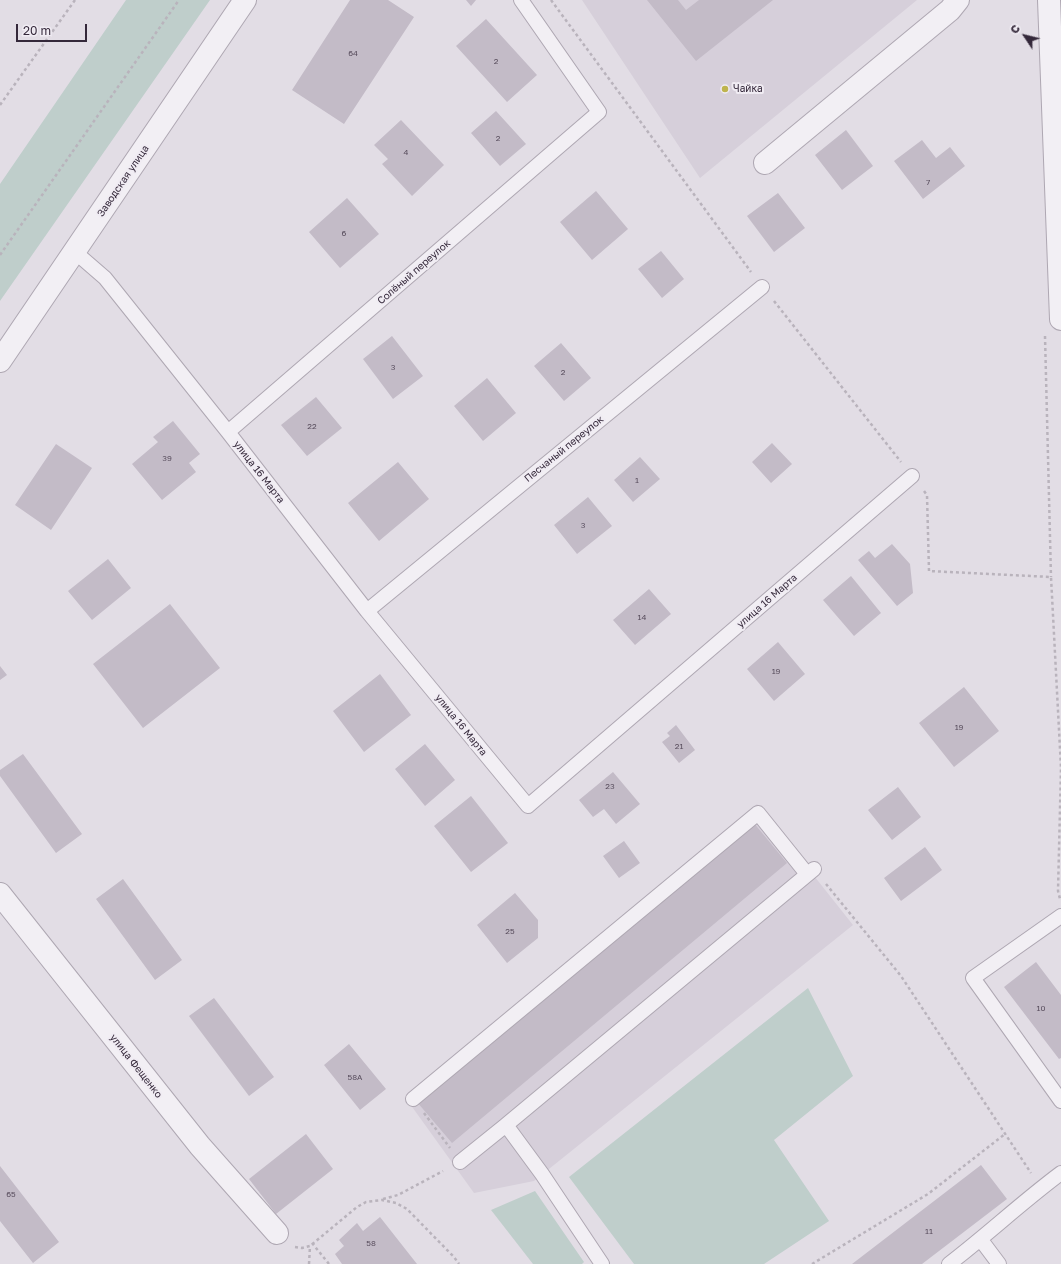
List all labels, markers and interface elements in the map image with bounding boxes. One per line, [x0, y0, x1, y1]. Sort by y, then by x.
scale bar [18, 16, 89, 42]
north arrow [1005, 16, 1045, 56]
text: С [1007, 22, 1022, 36]
text: 20 m [23, 23, 51, 38]
house number: 64 [348, 48, 358, 58]
house number: 2 [494, 56, 498, 66]
place label: Чайка [733, 83, 763, 95]
marker: Чайка [720, 84, 730, 94]
house number: 2 [496, 133, 500, 143]
street label: Заводская улица [95, 143, 151, 219]
house number: 4 [404, 147, 408, 157]
house number: 7 [926, 177, 930, 187]
house number: 6 [342, 228, 346, 238]
street label: Солёный переулок [375, 237, 453, 307]
house number: 3 [391, 362, 395, 372]
house number: 2 [561, 367, 565, 377]
street label: Песчаный переулок [522, 413, 606, 485]
house number: 22 [307, 421, 317, 431]
street label: улица 16 Марта [231, 438, 287, 506]
house number: 39 [162, 453, 172, 463]
house number: 1 [635, 475, 639, 485]
house number: 3 [581, 520, 585, 530]
street label: улица 16 Марта [734, 572, 800, 630]
house number: 14 [638, 612, 646, 622]
house number: 19 [772, 666, 780, 676]
street label: улица 16 Марта [432, 692, 490, 758]
house number: 19 [955, 722, 963, 732]
house number: 21 [675, 741, 683, 751]
house number: 23 [605, 781, 615, 791]
house number: 25 [505, 926, 515, 936]
house number: 10 [1037, 1003, 1045, 1013]
street label: улица Фещенко [107, 1032, 165, 1100]
house number: 58А [348, 1072, 362, 1082]
house number: 65 [6, 1189, 16, 1199]
house number: 11 [925, 1226, 933, 1236]
house number: 58 [366, 1238, 376, 1248]

